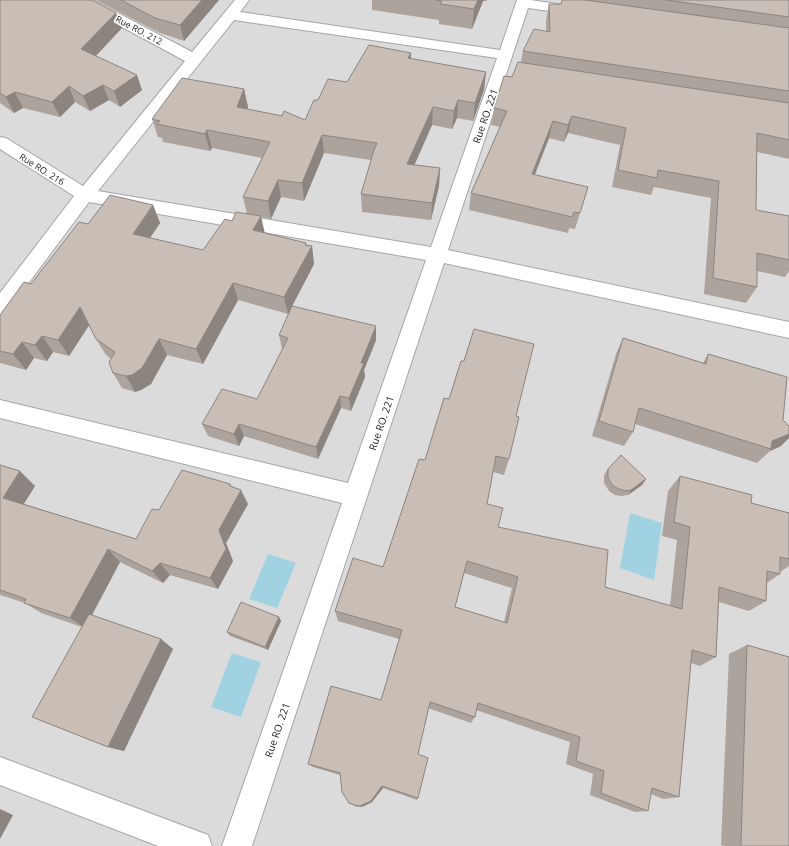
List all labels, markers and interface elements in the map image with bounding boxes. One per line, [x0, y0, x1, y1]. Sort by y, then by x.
street label: Rue RO. 212 [113, 12, 165, 48]
street label: Rue RO. 221 [469, 87, 501, 145]
street label: Rue RO. 216 [17, 150, 67, 188]
street label: Rue RO. 221 [365, 394, 397, 452]
street label: Rue RO. 221 [261, 701, 293, 759]

